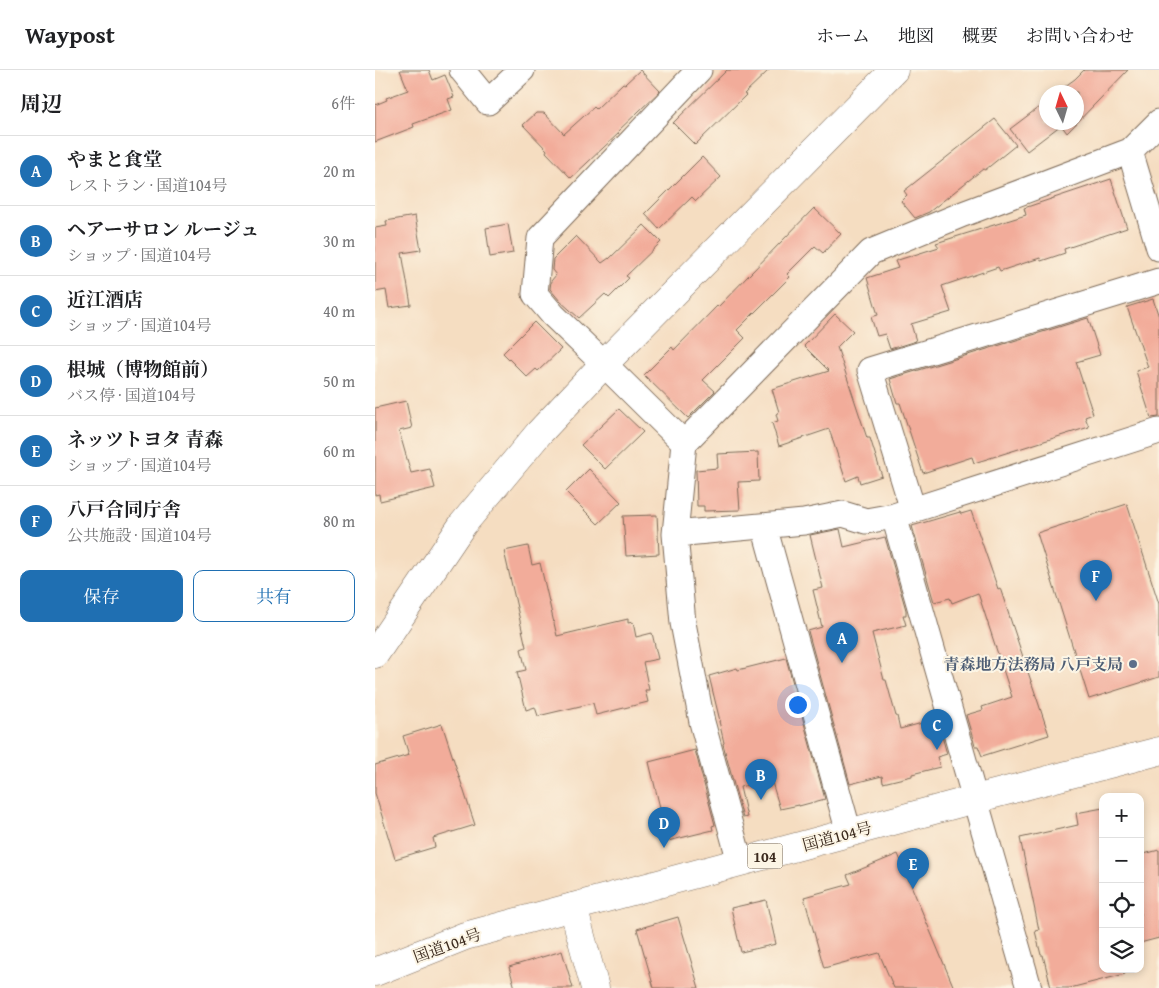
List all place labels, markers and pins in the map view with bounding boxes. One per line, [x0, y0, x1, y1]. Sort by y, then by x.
pin: F [1080, 560, 1112, 601]
pin: A [826, 622, 858, 663]
place label: 青森地方法務局 八戸支局 [943, 652, 1123, 676]
marker: 青森地方法務局 八戸支局 [1127, 658, 1139, 670]
pin: C [921, 709, 953, 750]
pin: B [745, 759, 777, 800]
pin: D [648, 807, 680, 848]
pin: E [897, 848, 929, 889]

